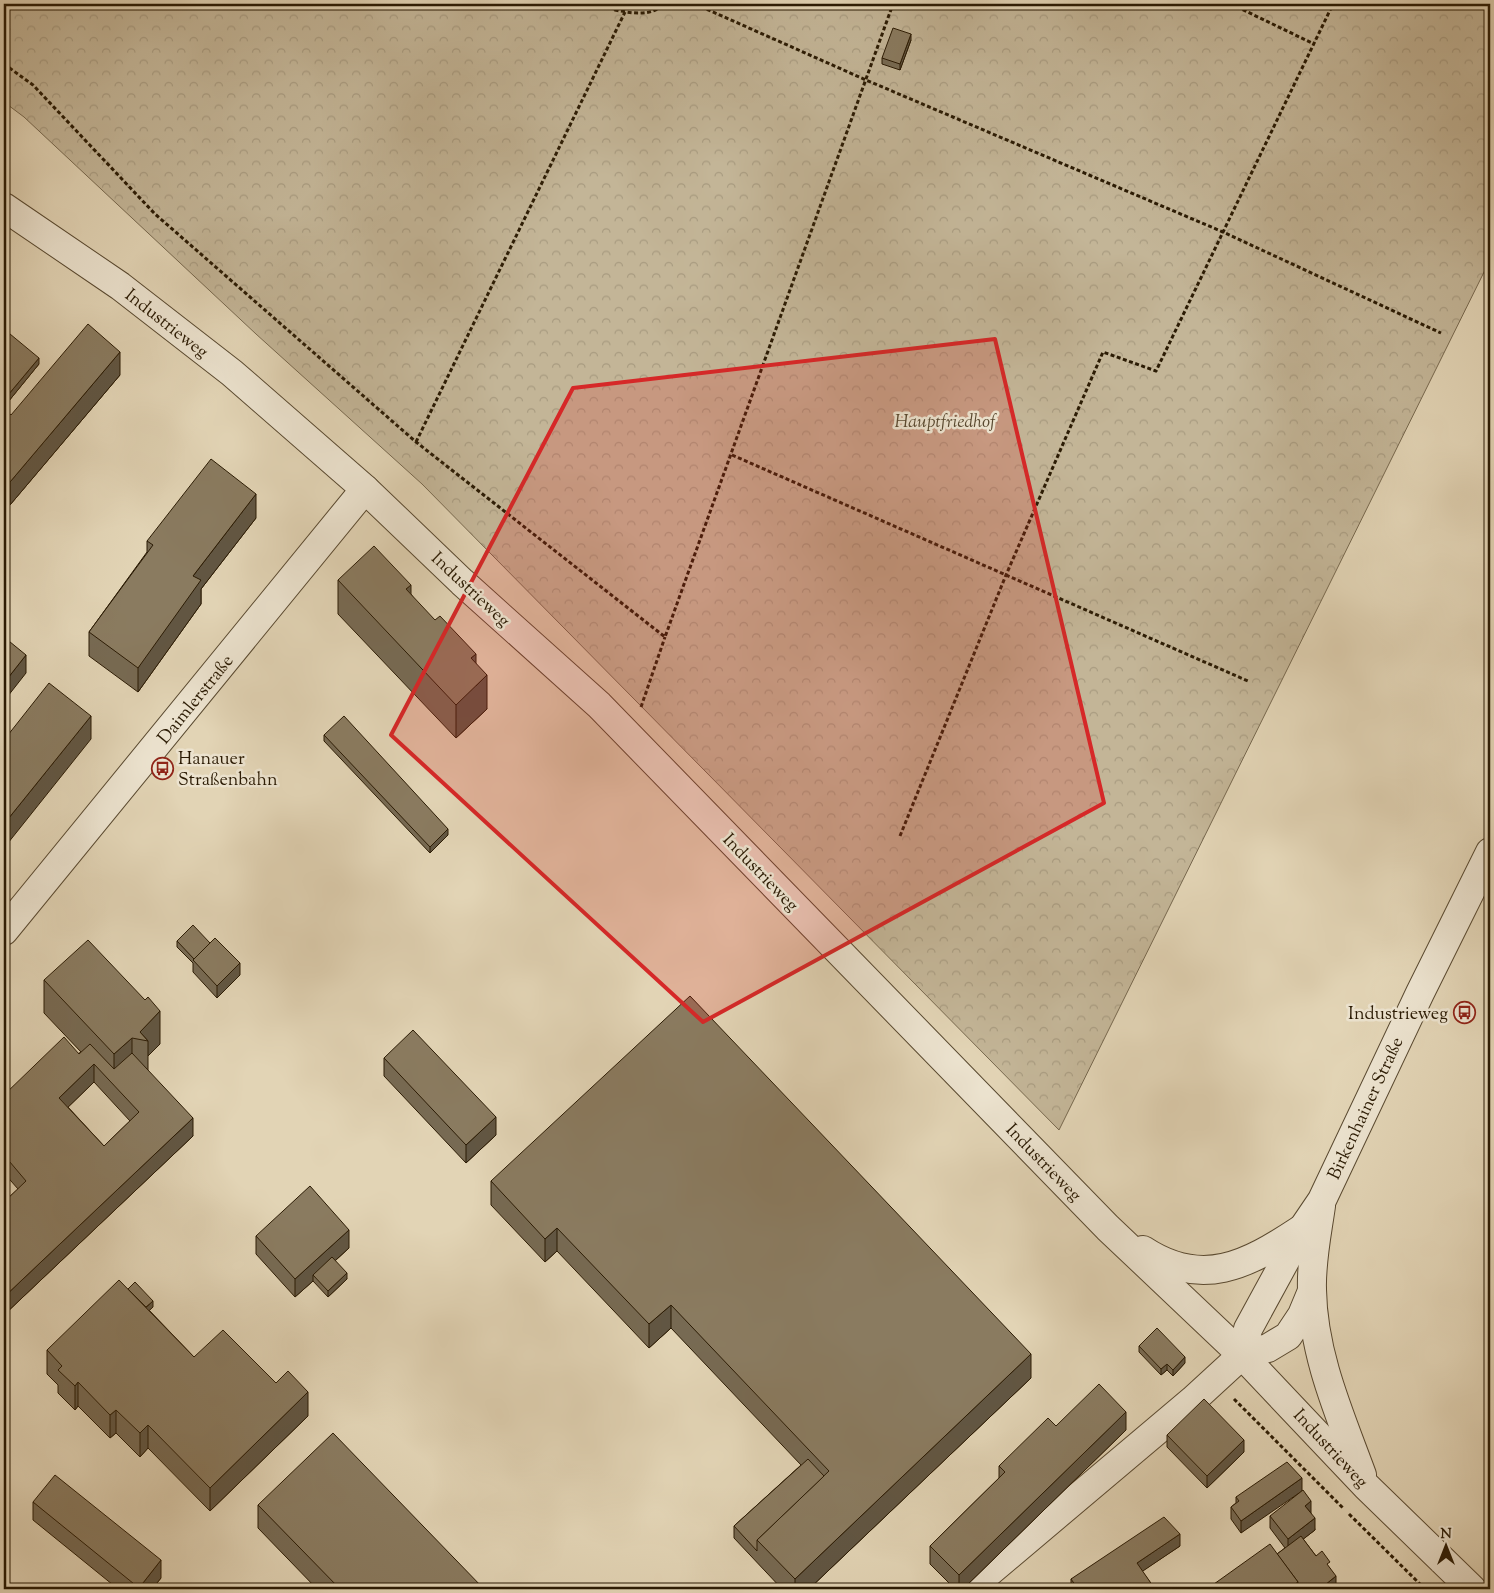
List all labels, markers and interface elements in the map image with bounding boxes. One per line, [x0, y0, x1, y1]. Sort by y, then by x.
street label: Industrieweg [118, 284, 213, 366]
park label: Hauptfriedhof [895, 410, 997, 436]
street label: Industrieweg [424, 547, 515, 634]
street label: Daimlerstraße [152, 650, 241, 751]
place label: Hanauer Straßenbahn [178, 747, 278, 794]
bus stop icon: Hanauer Straßenbahn [150, 756, 174, 780]
street label: Industrieweg [715, 828, 804, 919]
bus stop icon: Industrieweg [1452, 1001, 1476, 1025]
place label: Industrieweg [1348, 1002, 1448, 1028]
street label: Birkenhainer Straße [1322, 1033, 1411, 1184]
street label: Industrieweg [998, 1118, 1087, 1209]
street label: Industrieweg [1286, 1404, 1373, 1495]
north arrow [1422, 1520, 1472, 1570]
text: N [1440, 1525, 1452, 1545]

